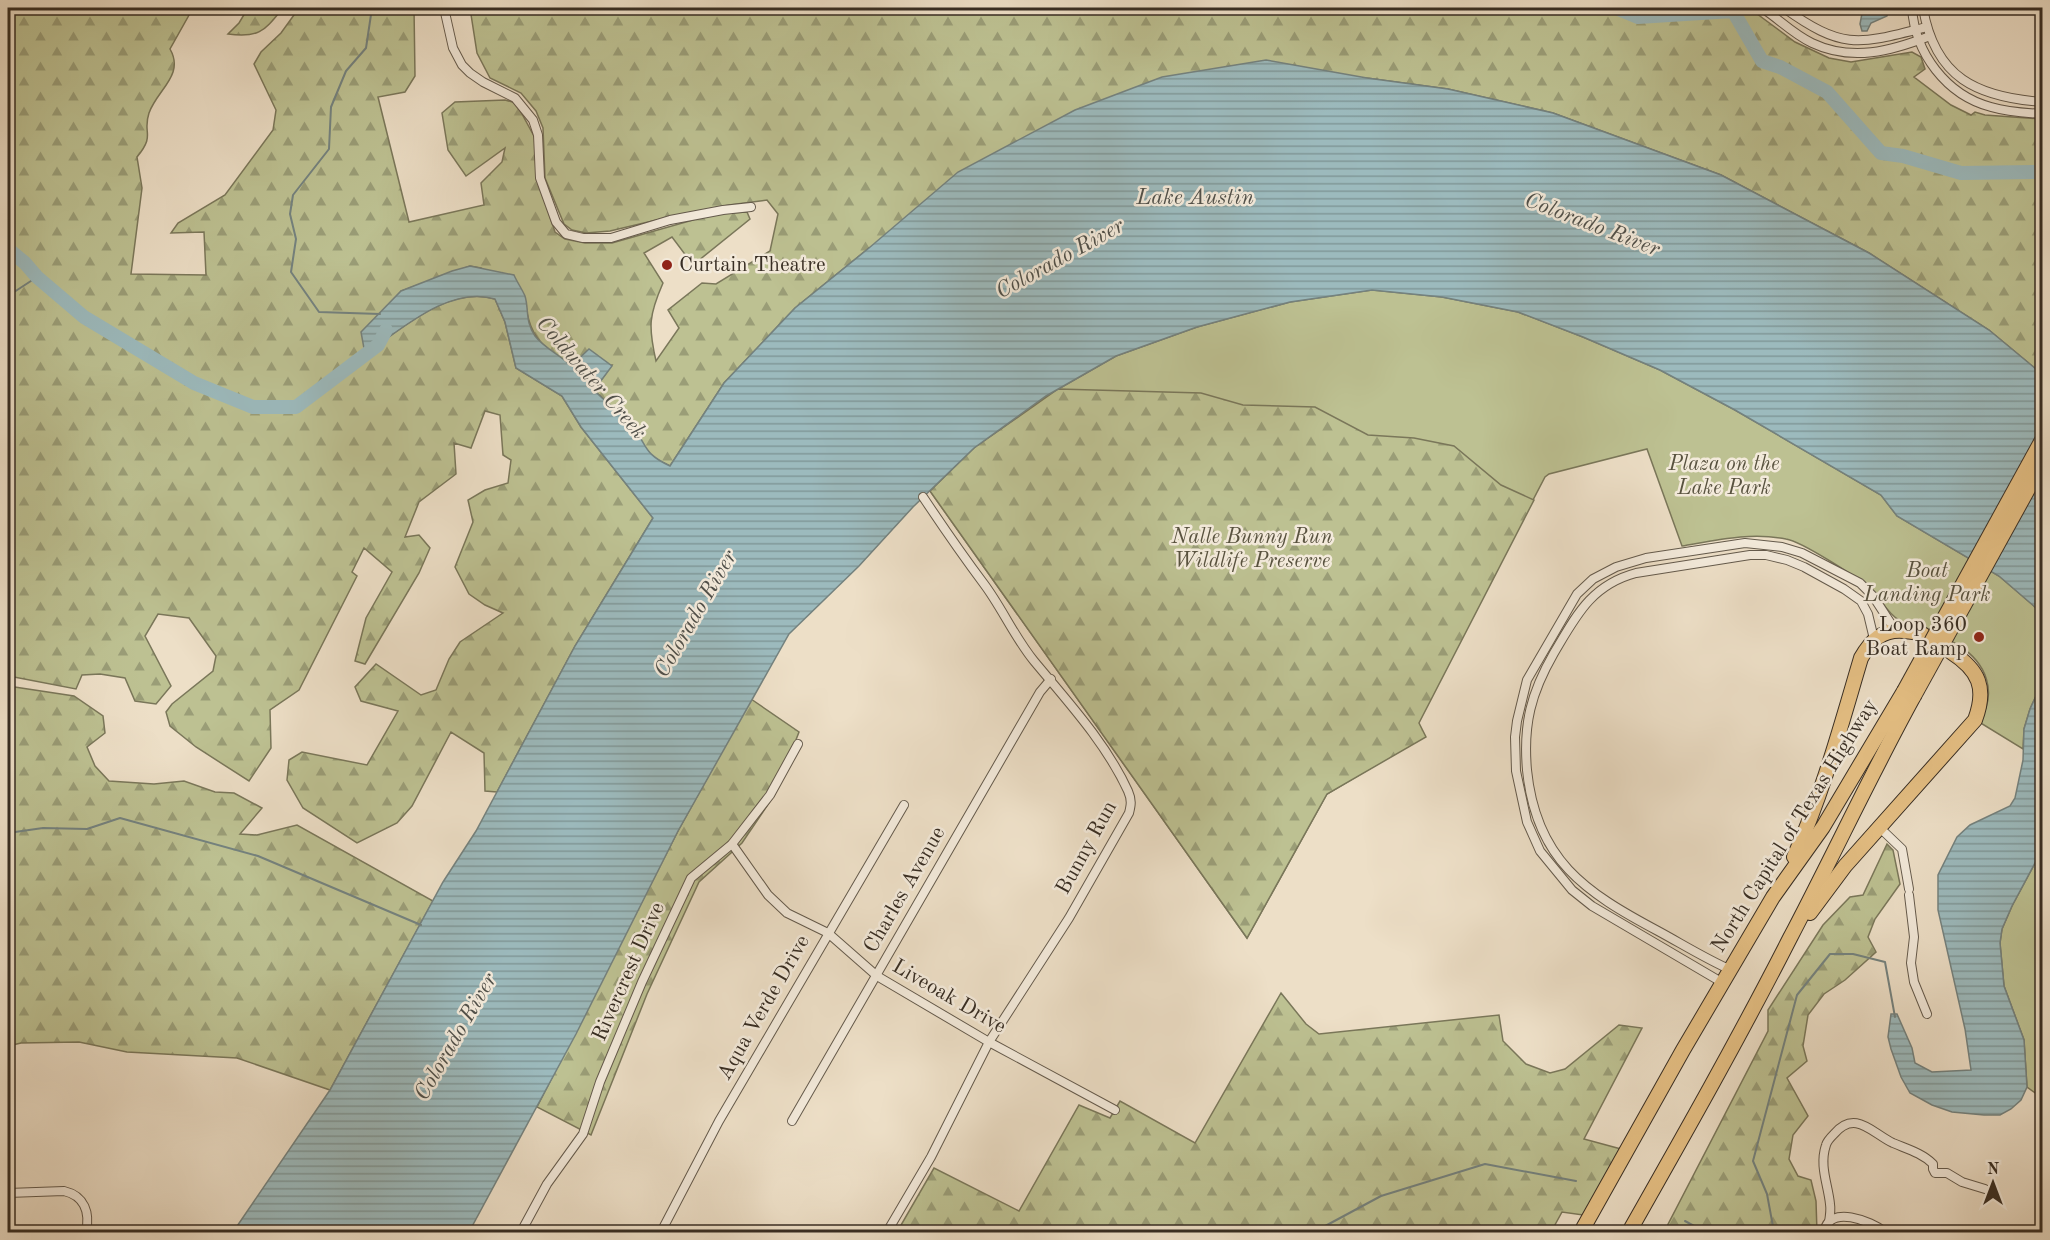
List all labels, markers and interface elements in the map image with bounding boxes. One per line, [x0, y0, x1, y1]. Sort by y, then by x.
water label: Lake Austin [1135, 187, 1254, 209]
water label: Colorado River [1521, 189, 1663, 261]
water label: Colorado River [992, 215, 1128, 303]
place label: Curtain Theatre [679, 255, 826, 276]
marker: Curtain Theatre [660, 258, 674, 272]
water label: Coldwater Creek [532, 312, 650, 444]
park label: Plaza on the Lake Park [1667, 454, 1780, 499]
park label: Nalle Bunny Run Wildlife Preserve [1171, 527, 1332, 572]
water label: Colorado River [651, 546, 741, 681]
park label: Boat Landing Park [1862, 561, 1991, 606]
place label: Loop 360 Boat Ramp [1866, 615, 1967, 660]
marker: Loop 360 Boat Ramp [1972, 630, 1986, 644]
street label: North Capital of Texas Highway [1708, 696, 1882, 956]
street label: Bunny Run [1053, 798, 1121, 898]
street label: Charles Avenue [861, 823, 949, 957]
street label: Rivercrest Drive [589, 900, 669, 1044]
street label: Aqua Verde Drive [714, 932, 814, 1084]
street label: Liveoak Drive [889, 956, 1009, 1038]
water label: Colorado River [411, 969, 501, 1104]
north arrow [1963, 1153, 2023, 1213]
text: N [1987, 1162, 2000, 1178]

